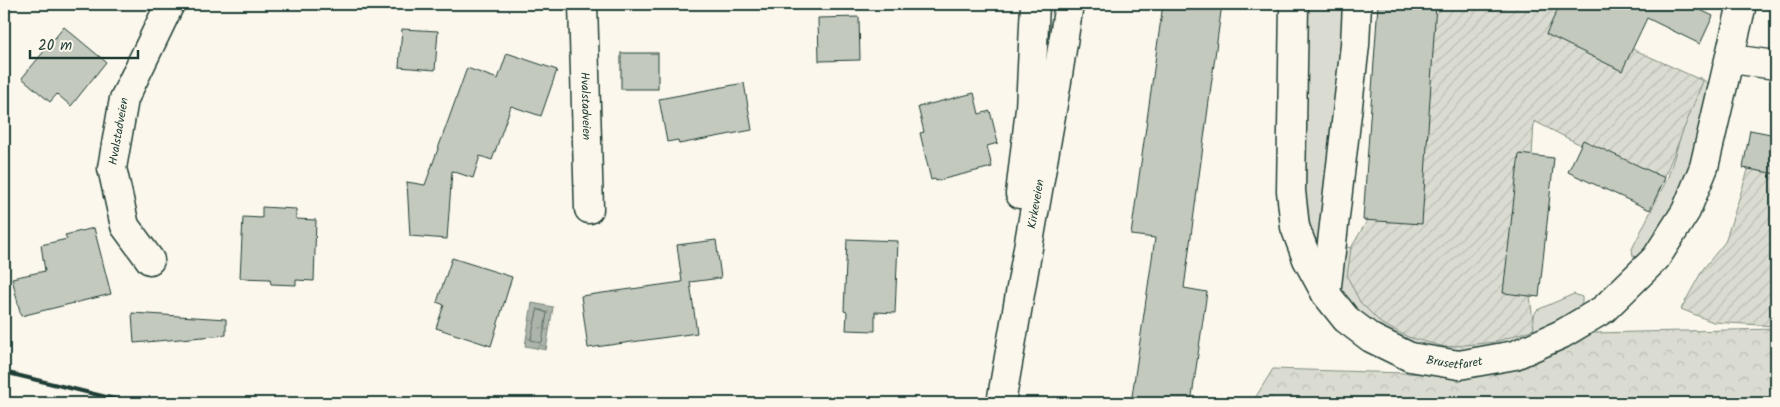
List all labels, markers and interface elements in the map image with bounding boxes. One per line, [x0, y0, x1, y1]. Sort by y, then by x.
scale bar [30, 28, 138, 60]
text: 20 m [38, 34, 72, 58]
street label: Hvalstadveien [575, 72, 596, 140]
street label: Hvalstadveien [103, 96, 134, 166]
street label: Kirkeveien [1022, 178, 1049, 230]
street label: Brusetfaret [1425, 350, 1484, 374]

